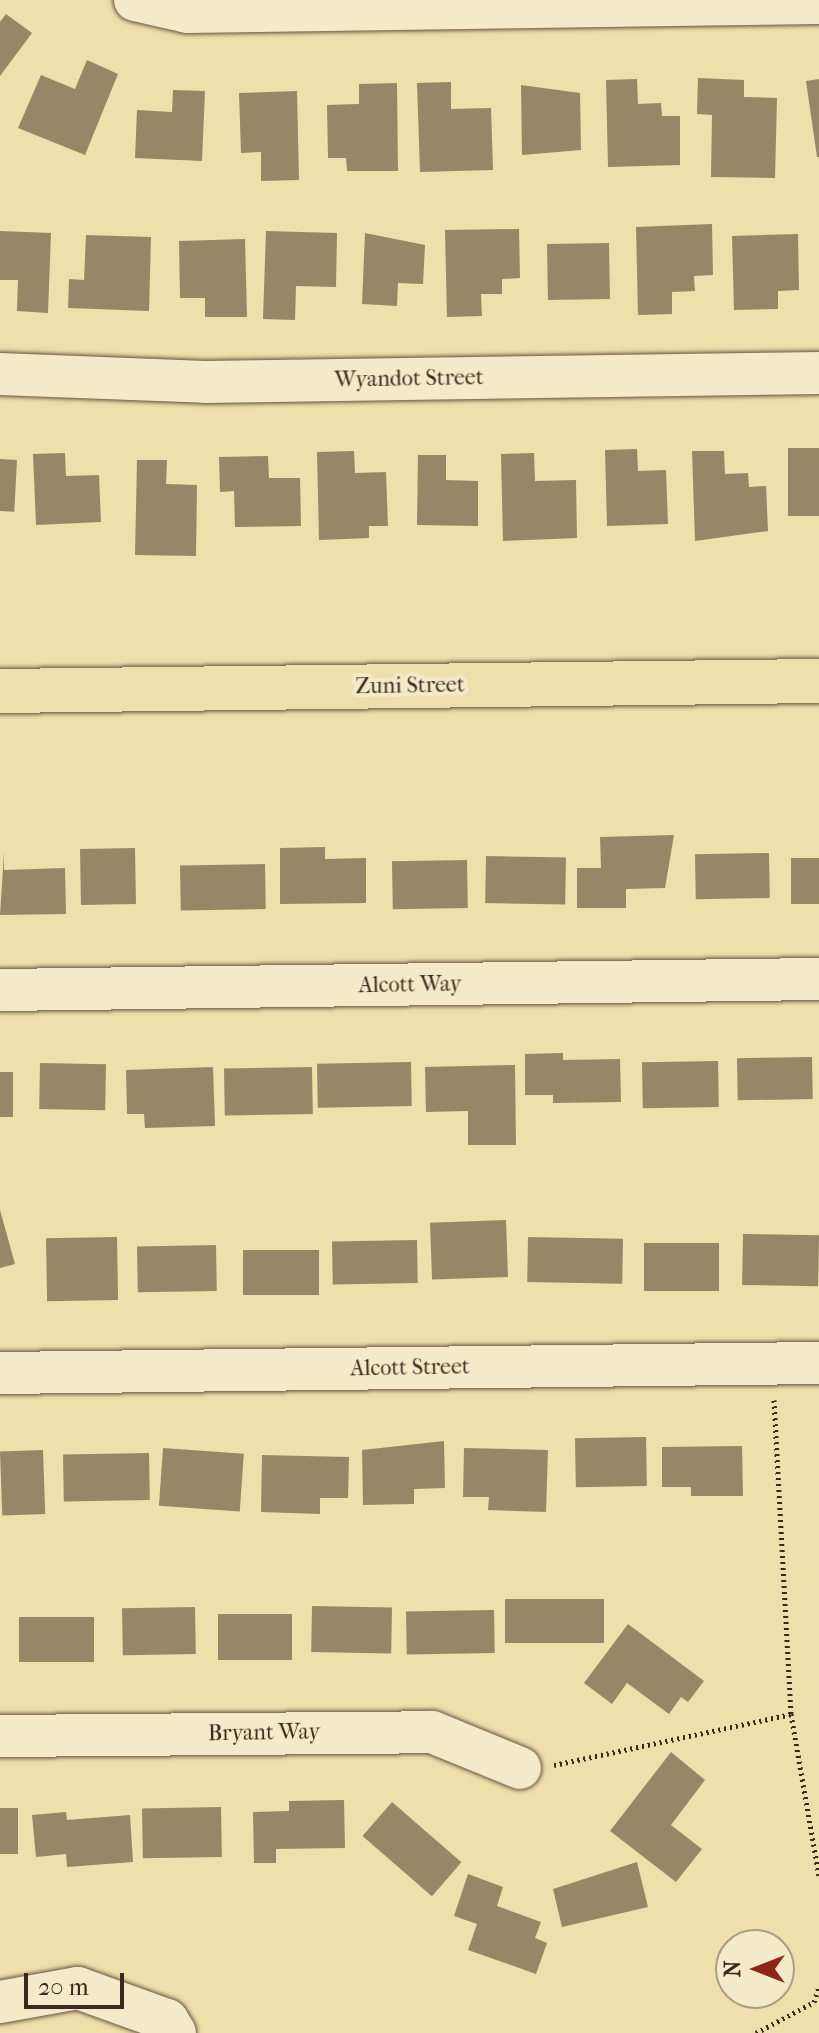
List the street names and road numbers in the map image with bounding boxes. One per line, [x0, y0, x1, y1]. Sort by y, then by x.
street label: Wyandot Street [334, 365, 484, 393]
street label: Zuni Street [355, 672, 465, 700]
street label: Alcott Way [358, 971, 462, 999]
street label: Alcott Street [350, 1354, 470, 1382]
street label: Bryant Way [208, 1719, 320, 1747]

